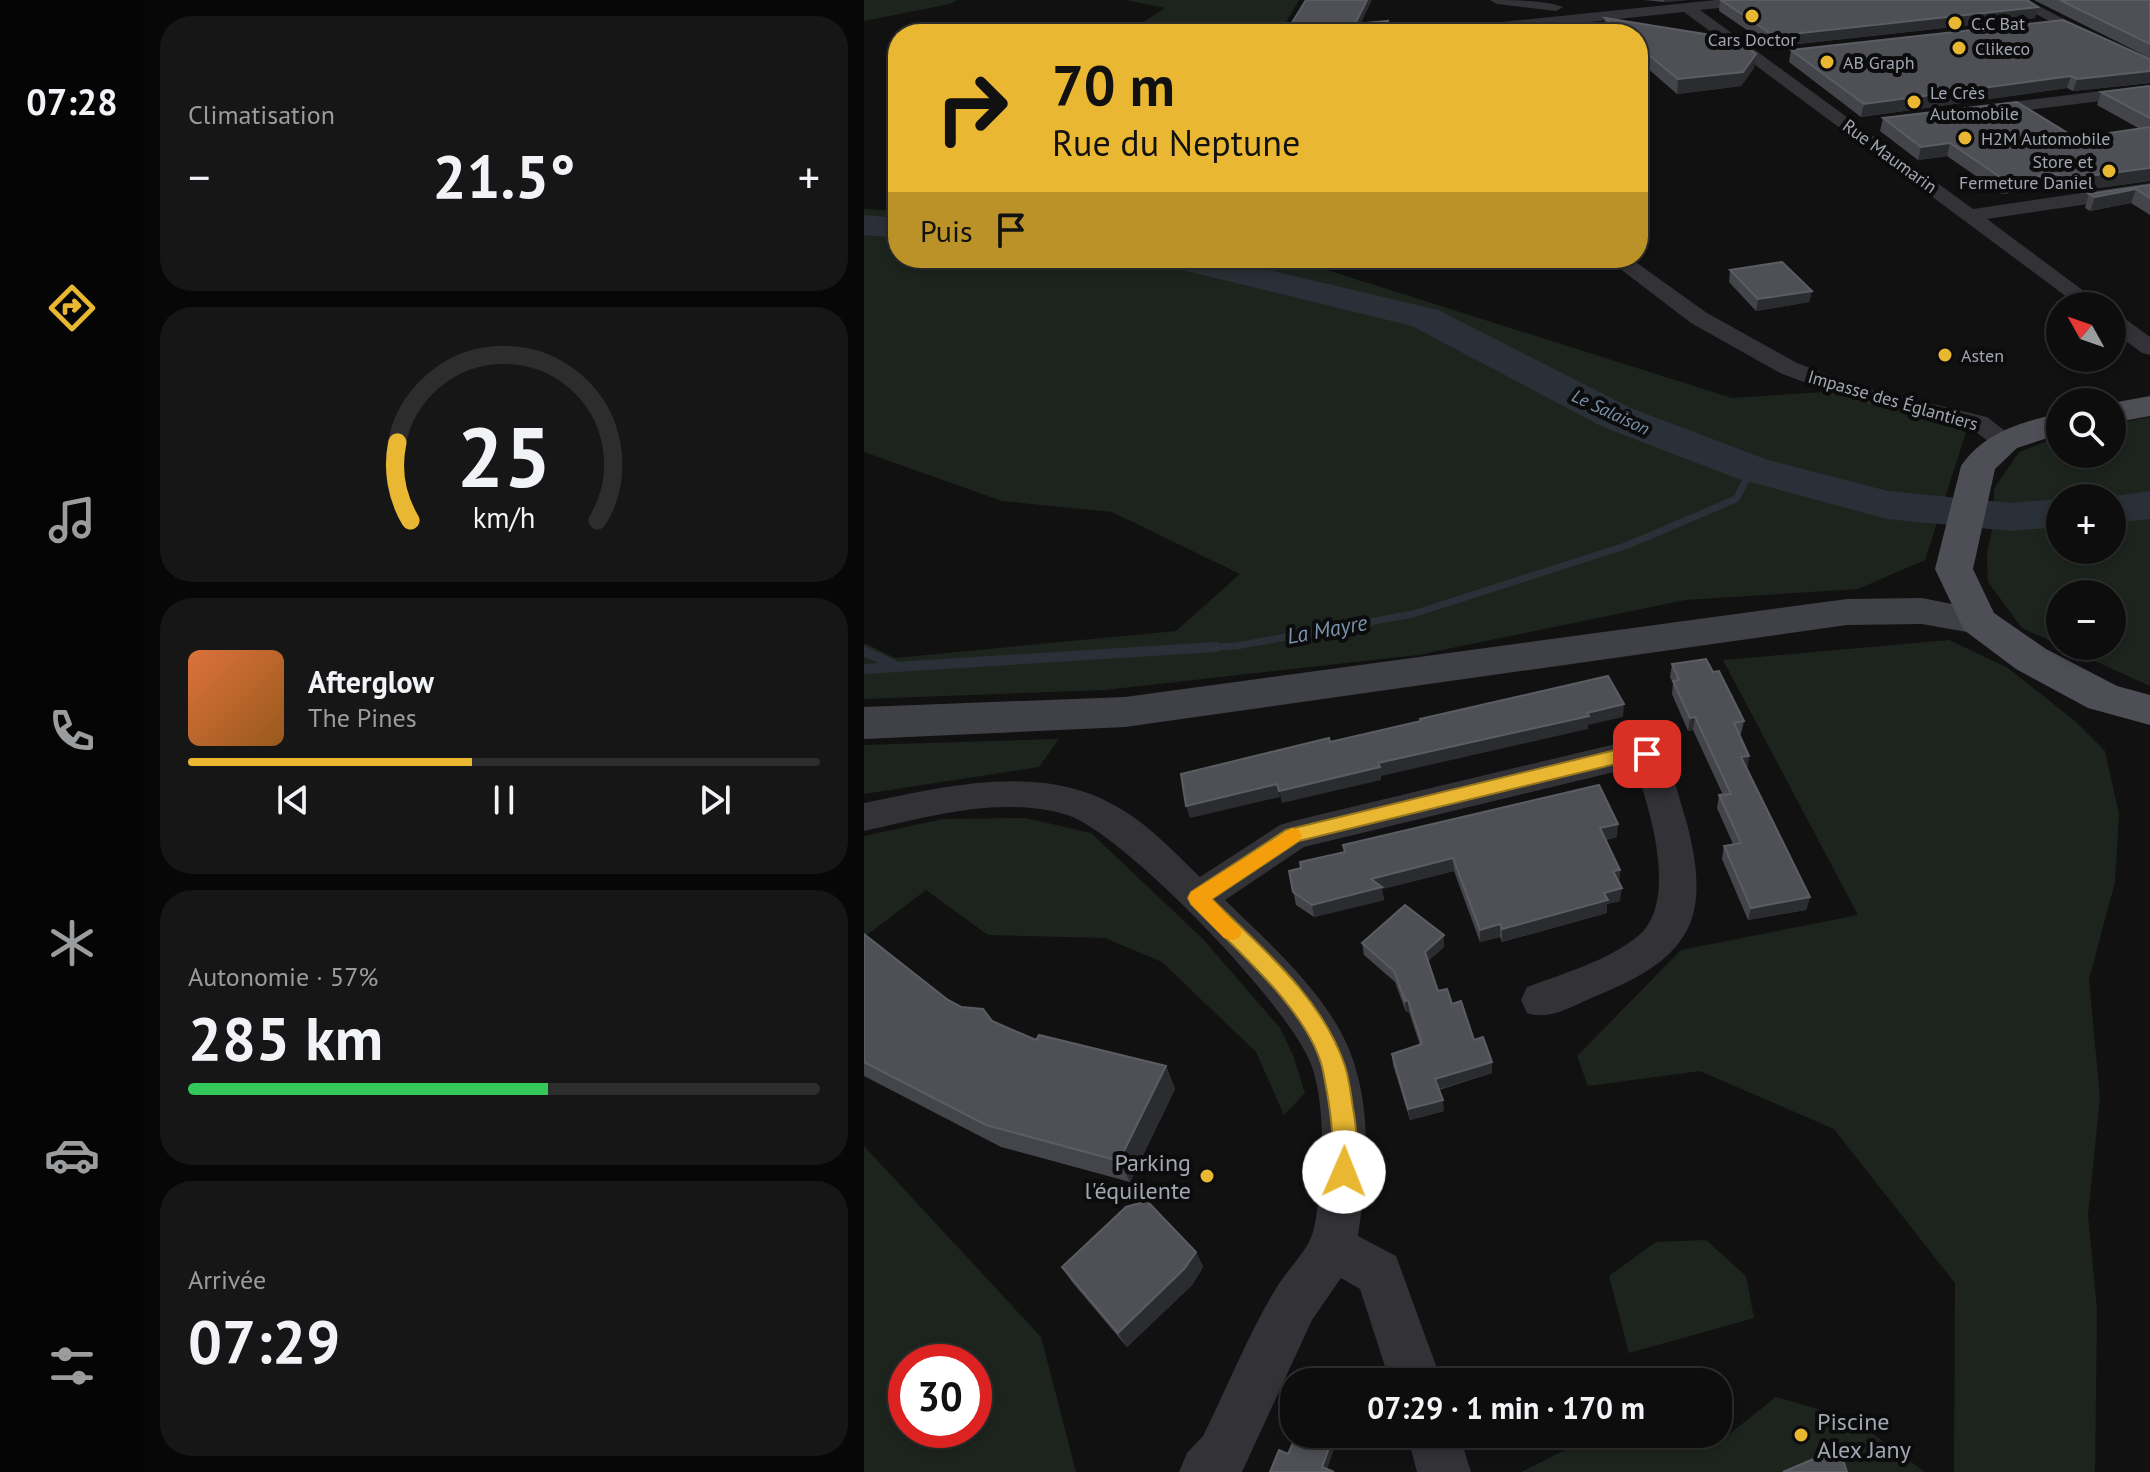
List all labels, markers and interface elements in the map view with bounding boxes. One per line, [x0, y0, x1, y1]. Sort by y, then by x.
marker: Cars Doctor [1743, 7, 1761, 25]
place label: C.C Bat [1971, 12, 2025, 35]
marker: C.C Bat [1946, 14, 1964, 32]
place label: Cars Doctor [1708, 28, 1796, 51]
place label: Clikeco [1975, 37, 2030, 60]
marker: Clikeco [1950, 39, 1968, 57]
text: 70 m [1052, 49, 1175, 121]
place label: AB Graph [1843, 51, 1915, 74]
marker: AB Graph [1818, 53, 1836, 71]
icon: right [920, 56, 1024, 160]
text: 07:28 [26, 78, 118, 125]
place label: Le Crès Automobile [1930, 81, 2019, 125]
marker: Le Crès Automobile [1905, 93, 1923, 111]
text: Climatisation [188, 98, 335, 131]
street label: Rue Maumarin [1838, 114, 1942, 198]
text: Rue du Neptune [1052, 119, 1300, 166]
place label: H2M Automobile [1981, 127, 2110, 150]
marker: H2M Automobile [1956, 129, 1974, 147]
text: 21.5° [432, 137, 576, 215]
text: − [188, 148, 210, 205]
text: + [798, 148, 820, 205]
place label: Store et Fermeture Daniel [1959, 150, 2094, 194]
marker: Store et Fermeture Daniel [2100, 162, 2118, 180]
icon: arrive [989, 208, 1033, 252]
text: Puis [920, 211, 973, 250]
icon: directions [44, 280, 100, 336]
north arrow [2046, 292, 2126, 372]
map controls [2046, 292, 2126, 660]
place label: Asten [1961, 344, 2004, 367]
marker: Asten [1936, 346, 1954, 364]
street label: Impasse des Églantiers [1805, 365, 1981, 435]
water label: Le Salaison [1568, 384, 1654, 440]
button: search [2046, 388, 2126, 468]
text: 25 [457, 401, 551, 509]
button: + [2046, 484, 2126, 564]
icon: music [44, 492, 100, 548]
text: km/h [473, 499, 535, 536]
button: − [2046, 580, 2126, 660]
water label: La Mayre [1285, 608, 1370, 650]
text: Afterglow [308, 662, 434, 701]
text: The Pines [308, 701, 417, 734]
icon: phone [44, 703, 100, 759]
pin [1613, 720, 1681, 788]
icon: arrive [1625, 732, 1669, 776]
icon: previous [271, 778, 315, 822]
icon: pause [482, 778, 526, 822]
icon: next [693, 778, 737, 822]
icon: climate [44, 915, 100, 971]
text: Autonomie · 57% [188, 960, 378, 993]
text: 285 km [188, 999, 383, 1077]
icon: car [44, 1127, 100, 1183]
position arrow [1302, 1130, 1386, 1214]
place label: Parking l'équilente [1085, 1147, 1191, 1206]
marker: Parking l'équilente [1198, 1167, 1216, 1185]
text: Arrivée [188, 1263, 266, 1296]
text: 07:29 [188, 1302, 340, 1380]
icon: filters [44, 1338, 100, 1394]
speed limit sign: 30 [888, 1344, 992, 1448]
text: 07:29 · 1 min · 170 m [1367, 1388, 1645, 1427]
place label: Piscine Alex Jany [1817, 1406, 1911, 1465]
marker: Piscine Alex Jany [1792, 1426, 1810, 1444]

